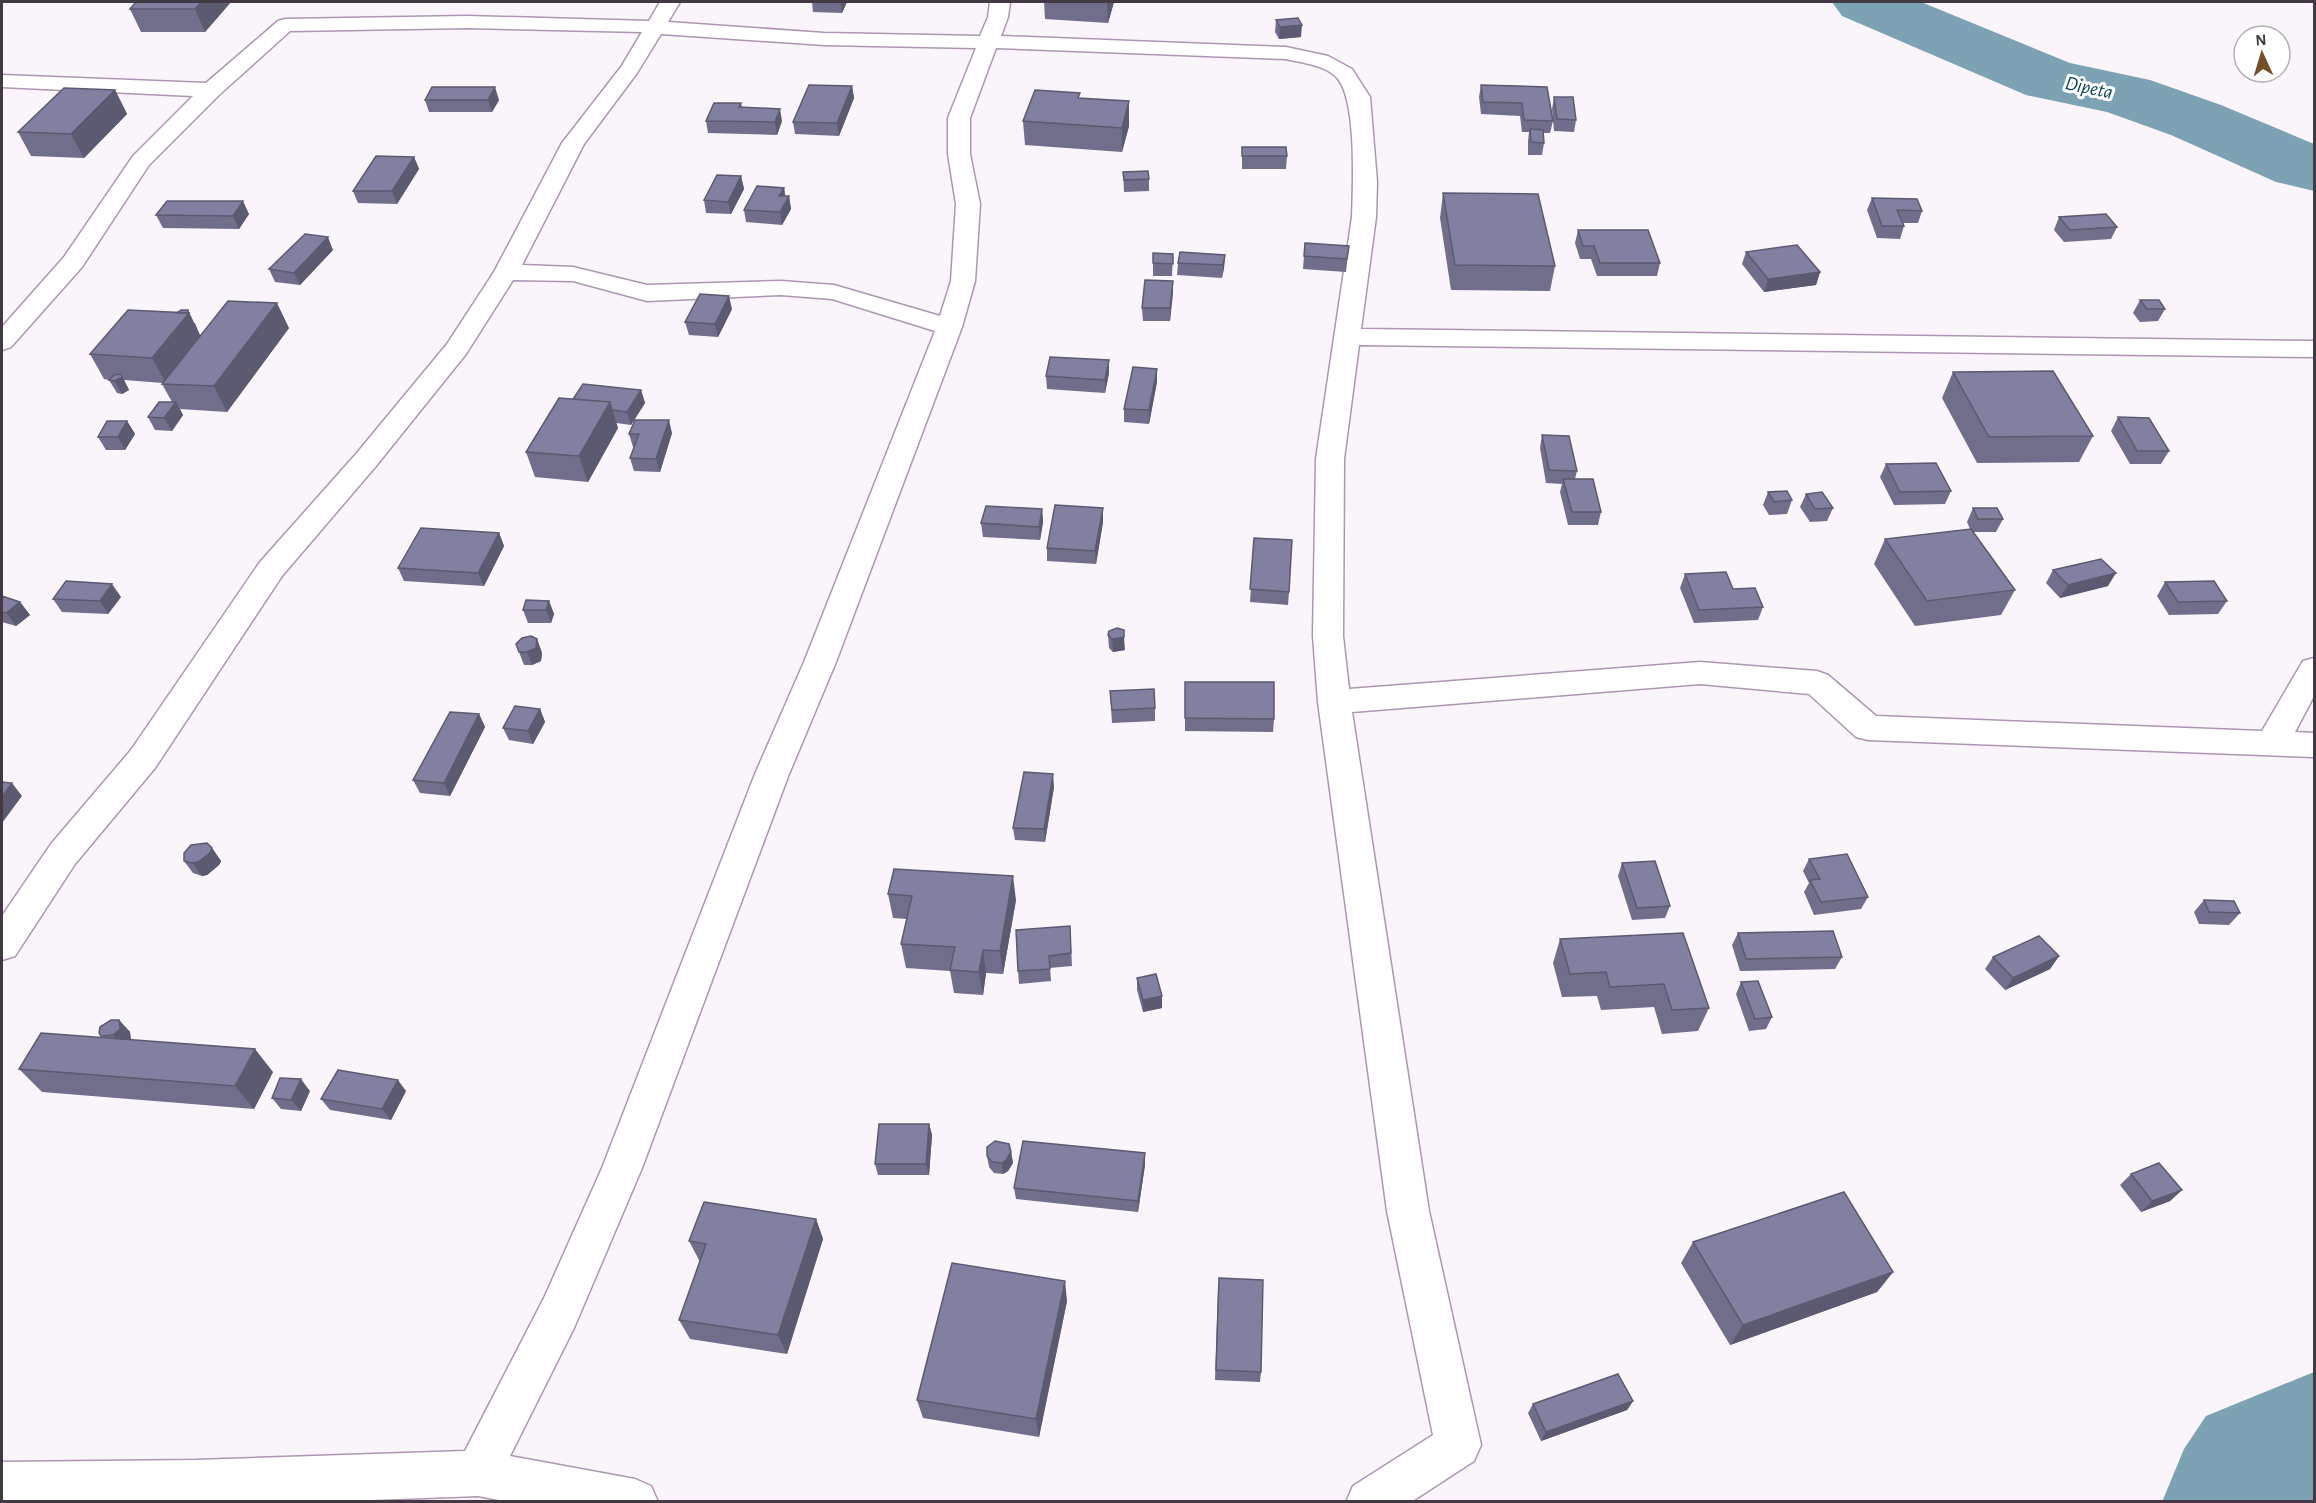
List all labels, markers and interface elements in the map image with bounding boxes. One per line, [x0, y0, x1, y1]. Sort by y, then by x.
north arrow [2232, 24, 2292, 84]
text: N [2255, 32, 2267, 48]
water label: Dipeta [2063, 73, 2115, 103]

